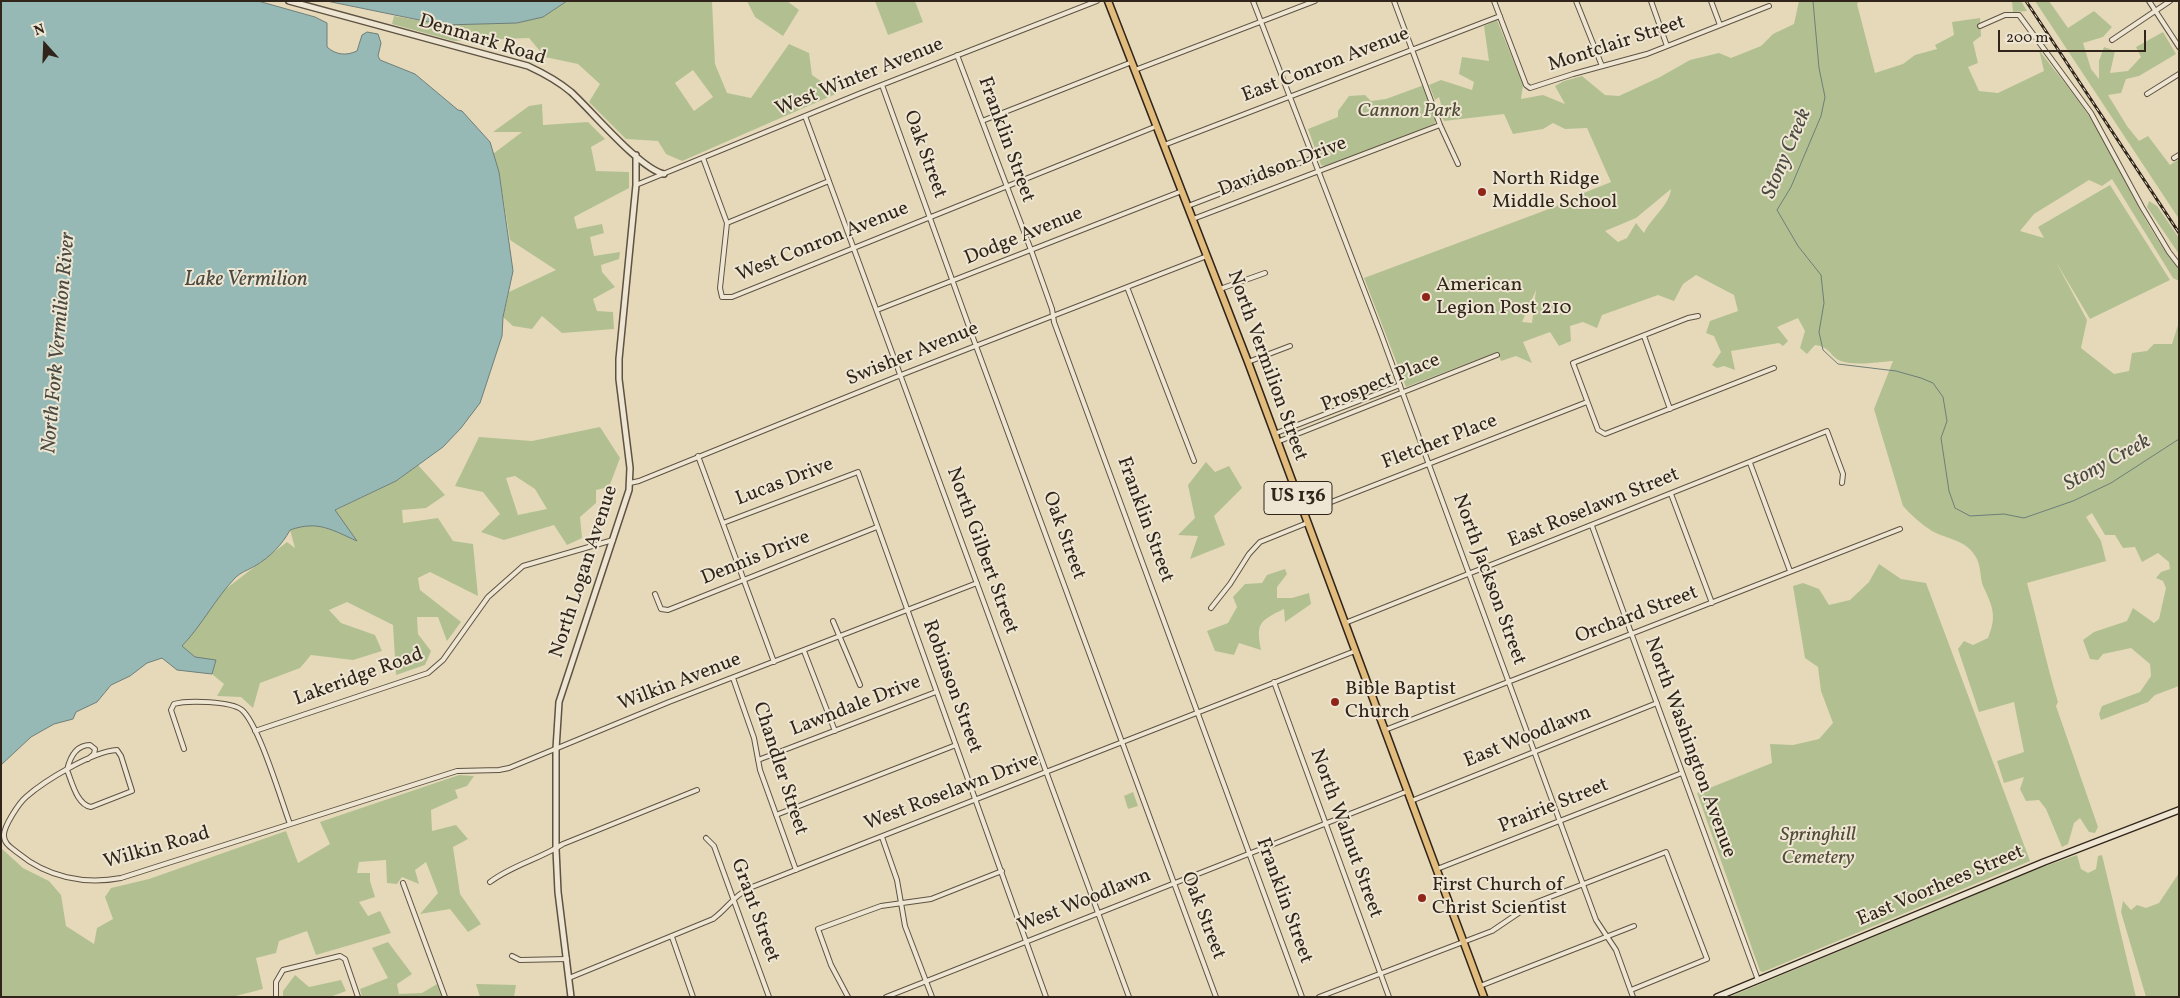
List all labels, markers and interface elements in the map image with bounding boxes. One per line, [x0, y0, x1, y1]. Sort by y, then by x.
street label: Denmark Road [415, 10, 549, 72]
street label: Montclair Street [1545, 12, 1689, 78]
north arrow [20, 20, 70, 70]
text: N [32, 20, 48, 41]
scale bar [2000, 20, 2148, 52]
street label: East Conron Avenue [1239, 23, 1413, 109]
text: 200 m [2006, 28, 2049, 49]
street label: West Winter Avenue [773, 33, 947, 123]
street label: Franklin Street [971, 74, 1039, 206]
park label: Cannon Park [1357, 100, 1461, 124]
water label: Stony Creek [1758, 105, 1818, 203]
street label: Oak Street [897, 108, 951, 202]
street label: Davidson Drive [1215, 132, 1351, 204]
place label: North Ridge Middle School [1492, 168, 1617, 215]
marker: North Ridge Middle School [1476, 186, 1488, 198]
street label: West Conron Avenue [733, 197, 913, 289]
street label: Dodge Avenue [961, 202, 1087, 272]
water label: North Fork Vermilion River [38, 231, 82, 455]
street label: North Vermilion Street [1220, 267, 1312, 465]
water label: Lake Vermilion [184, 268, 308, 294]
place label: American Legion Post 210 [1436, 274, 1571, 321]
marker: American Legion Post 210 [1420, 291, 1432, 303]
street label: Swisher Avenue [843, 318, 983, 392]
street label: Prospect Place [1318, 349, 1444, 419]
street label: Fletcher Place [1379, 410, 1501, 476]
water label: Stony Creek [2060, 430, 2156, 498]
street label: Lucas Drive [733, 453, 837, 513]
street label: Franklin Street [1110, 454, 1178, 586]
street label: North Gilbert Street [940, 464, 1022, 638]
street label: East Roselawn Street [1505, 464, 1683, 554]
road number: US 136 [1264, 482, 1332, 514]
street label: North Logan Avenue [546, 483, 624, 661]
street label: Oak Street [1036, 489, 1090, 583]
street label: North Jackson Street [1446, 491, 1530, 669]
street label: Dennis Drive [698, 526, 814, 592]
street label: Orchard Street [1572, 582, 1702, 650]
street label: Robinson Street [916, 617, 986, 757]
street label: North Washington Avenue [1638, 634, 1740, 862]
street label: Lakeridge Road [291, 644, 427, 712]
street label: Wilkin Avenue [615, 649, 745, 717]
street label: Lawndale Drive [788, 671, 924, 743]
place label: Bible Baptist Church [1345, 678, 1456, 725]
marker: Bible Baptist Church [1329, 696, 1341, 708]
street label: Chandler Street [746, 699, 812, 839]
street label: East Woodlawn [1461, 702, 1595, 774]
street label: North Walnut Street [1303, 746, 1387, 922]
street label: West Roselawn Drive [861, 749, 1043, 837]
street label: Prairie Street [1496, 774, 1612, 840]
street label: Wilkin Road [101, 822, 213, 876]
park label: Springhill Cemetery [1780, 824, 1856, 871]
street label: Franklin Street [1249, 835, 1317, 967]
street label: East Voorhees Street [1854, 841, 2028, 933]
street label: Grant Street [724, 856, 784, 966]
street label: West Woodlawn [1015, 864, 1155, 940]
street label: Oak Street [1174, 869, 1230, 963]
place label: First Church of Christ Scientist [1432, 874, 1567, 921]
marker: First Church of Christ Scientist [1416, 892, 1428, 904]

